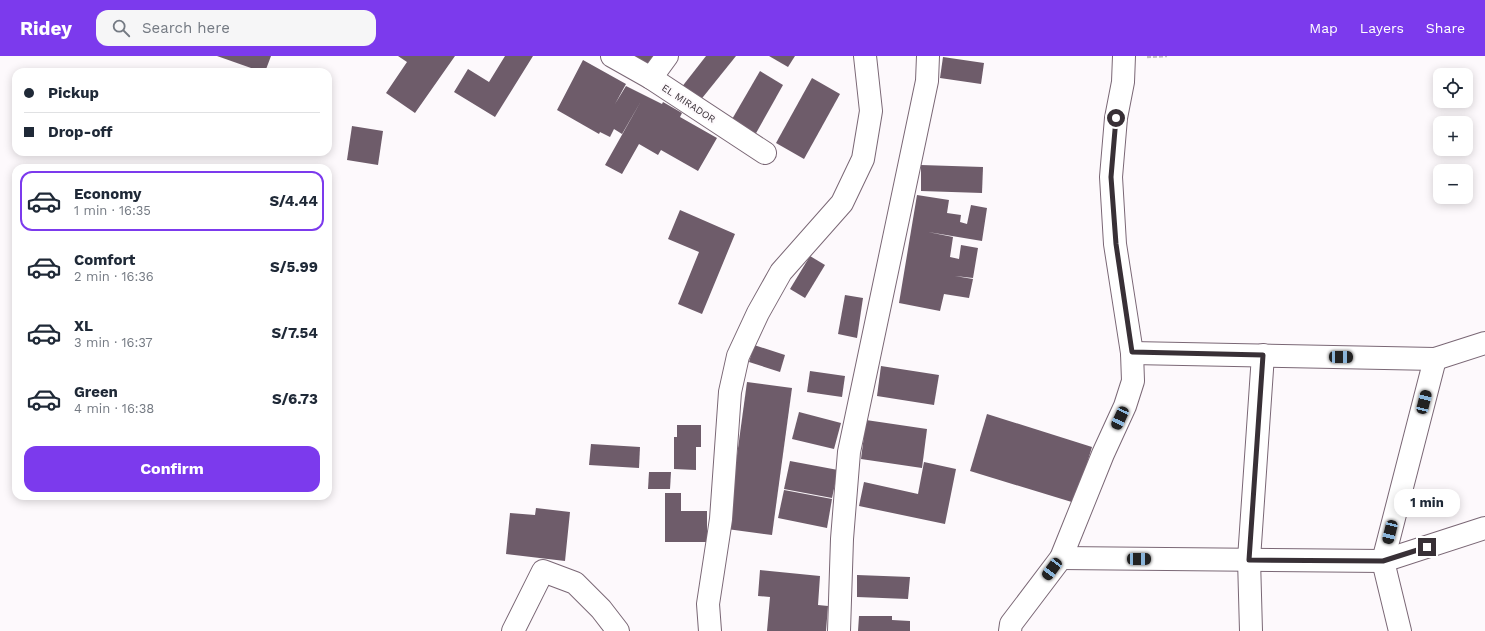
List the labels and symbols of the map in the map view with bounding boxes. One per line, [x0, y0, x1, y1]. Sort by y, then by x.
street label: EL MIRADOR [660, 82, 718, 125]
route start [1107, 109, 1125, 127]
car [1329, 351, 1353, 363]
car [1415, 389, 1433, 415]
car [1109, 405, 1131, 431]
callout: 1 min [1394, 489, 1460, 517]
car [1381, 519, 1399, 545]
route end [1418, 538, 1436, 556]
car [1127, 553, 1151, 565]
car [1040, 556, 1064, 582]

